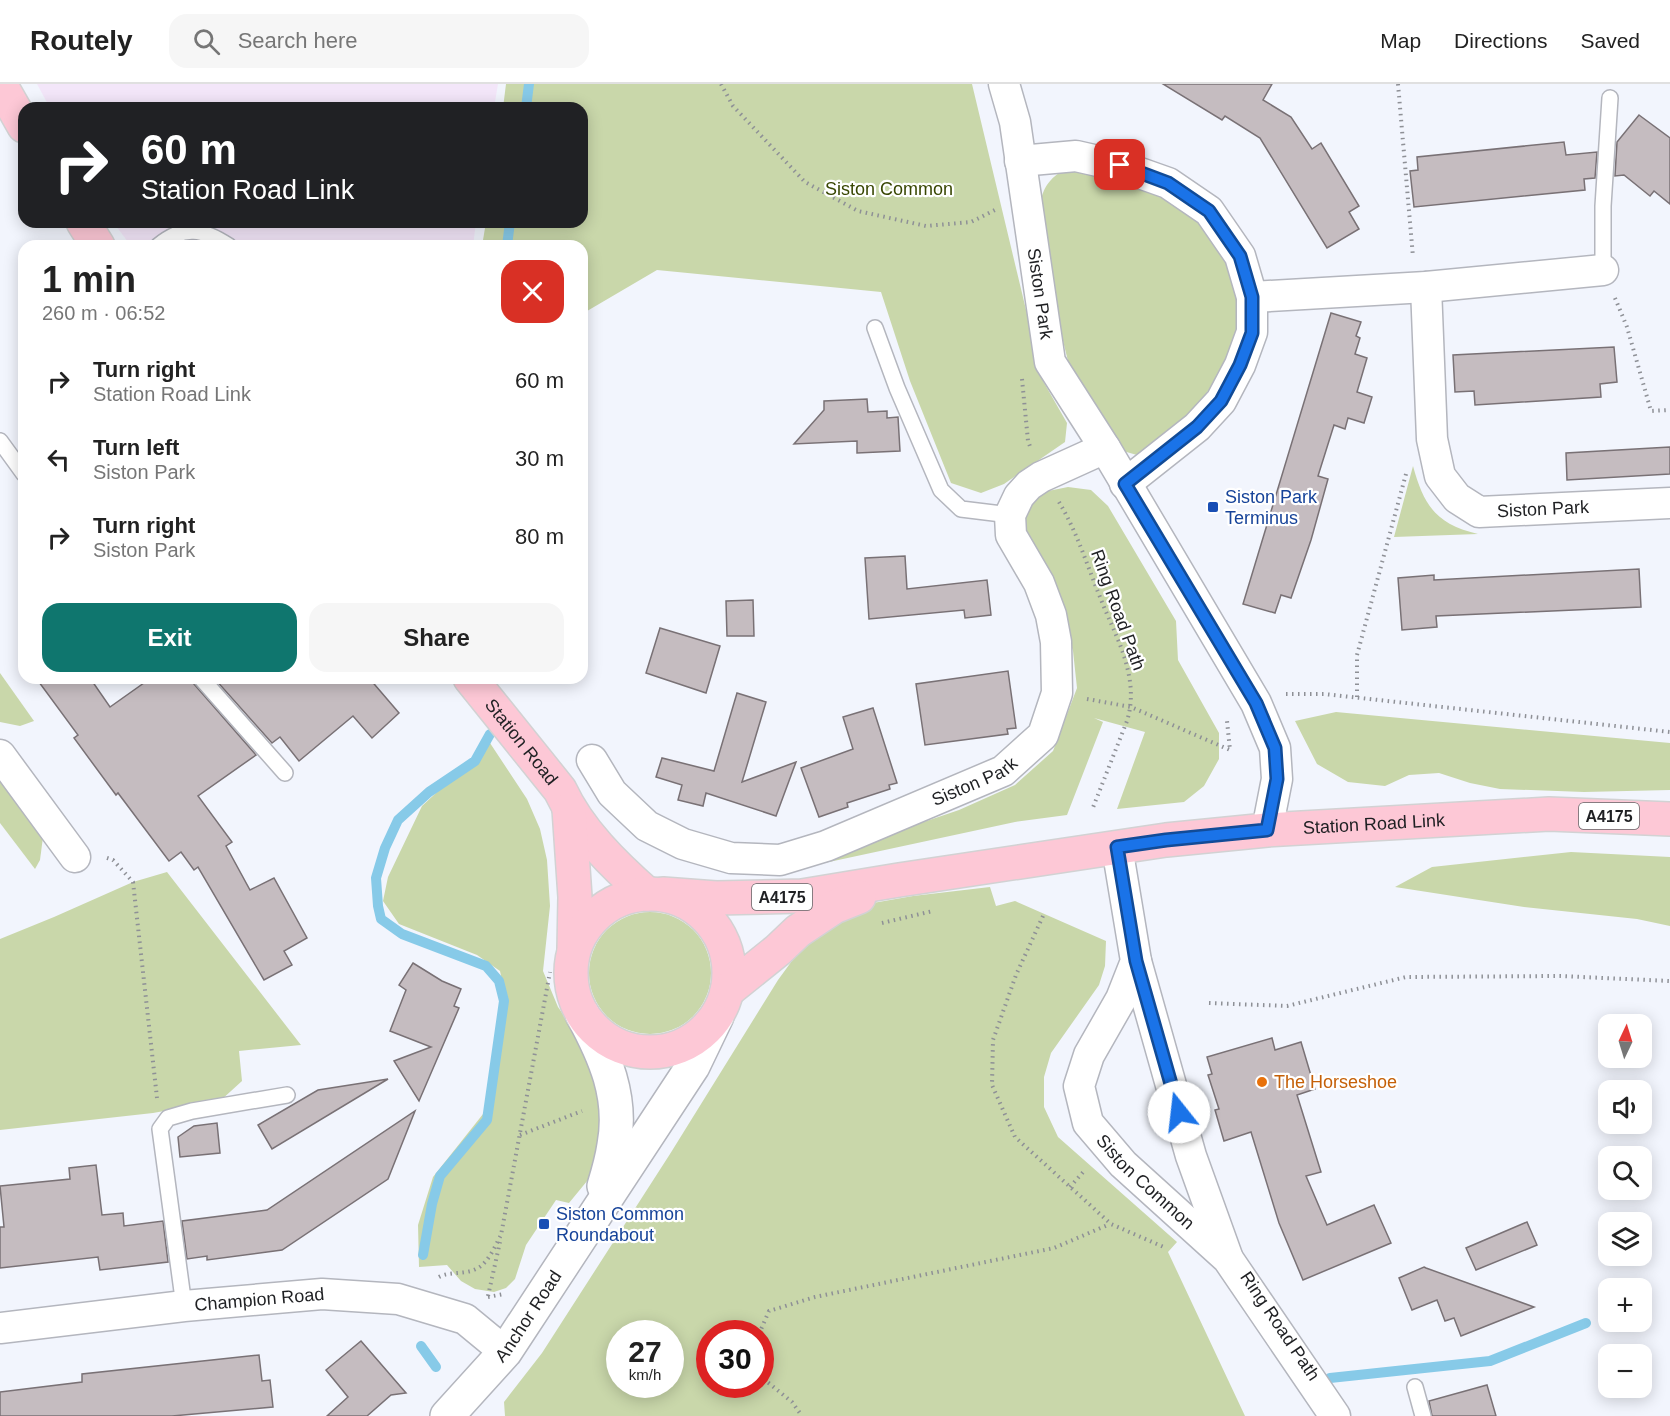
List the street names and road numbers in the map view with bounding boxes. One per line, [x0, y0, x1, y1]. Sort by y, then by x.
street label: Siston Park [1023, 247, 1057, 342]
street label: Siston Park [1497, 497, 1591, 521]
street label: Ring Road Path [1087, 547, 1149, 673]
street label: Station Road [481, 695, 562, 789]
street label: Siston Park [929, 752, 1022, 810]
road number: A4175 [1579, 803, 1639, 829]
street label: Station Road Link [1302, 810, 1446, 838]
road number: A4175 [752, 884, 812, 910]
street label: Siston Common [1092, 1130, 1198, 1234]
street label: Anchor Road [491, 1267, 566, 1366]
street label: Ring Road Path [1236, 1268, 1324, 1384]
street label: Champion Road [194, 1284, 325, 1315]

